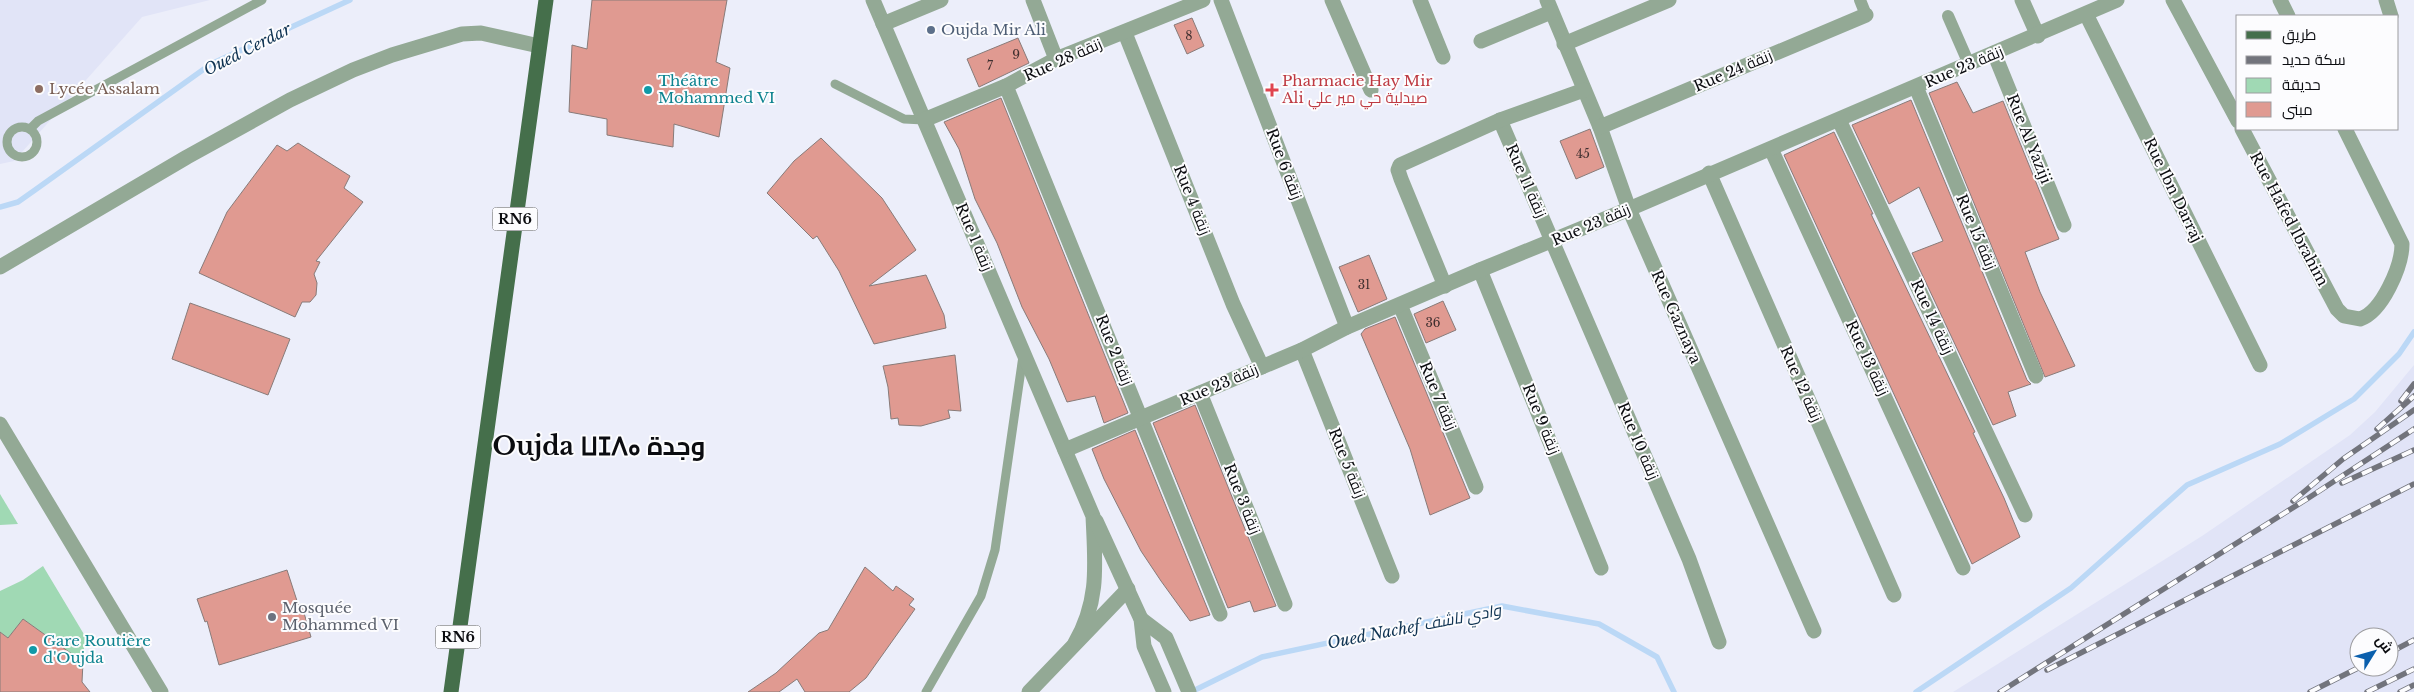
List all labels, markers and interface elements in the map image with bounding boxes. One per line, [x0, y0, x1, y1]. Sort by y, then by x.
legend [2236, 15, 2399, 130]
water label: Oued Cerdar [200, 18, 295, 80]
place label: Oujda Mir Ali [941, 20, 1046, 39]
marker: Oujda Mir Ali [925, 24, 937, 36]
text: طريق [2282, 25, 2316, 45]
house number: 8 [1185, 28, 1193, 43]
street label: Rue 28 زنقة [1021, 34, 1105, 85]
street label: Rue 23 زنقة [1922, 41, 2006, 92]
street label: Rue 24 زنقة [1691, 46, 1775, 96]
house number: 9 [1012, 47, 1020, 62]
text: سكة حديد [2282, 50, 2346, 69]
house number: 7 [987, 58, 994, 73]
place label: Théâtre Mohammed VI [658, 71, 775, 107]
place label: Pharmacie Hay Mir Ali صيدلية حي مير علي [1281, 71, 1433, 110]
text: حديقة [2282, 75, 2321, 94]
place label: Lycée Assalam [49, 79, 160, 98]
marker: Lycée Assalam [33, 83, 45, 95]
marker: Théâtre Mohammed VI [642, 84, 654, 96]
marker: Pharmacie Hay Mir Ali صيدلية حي مير علي [1266, 84, 1278, 96]
street label: Rue Al Yaziji [2003, 91, 2056, 187]
text: مبنى [2282, 100, 2313, 120]
street label: Rue 6 زنقة [1262, 125, 1307, 202]
street label: Rue Ibn Darraj [2140, 134, 2207, 245]
street label: Rue 11 زنقة [1502, 141, 1551, 221]
house number: 45 [1576, 146, 1590, 161]
street label: Rue Hafed Ibrahim [2246, 149, 2333, 289]
street label: Rue 4 زنقة [1170, 162, 1215, 238]
street label: Rue 15 زنقة [1952, 191, 2001, 273]
street label: Rue 23 زنقة [1549, 199, 1633, 250]
street label: Rue زنقة 1 [952, 200, 997, 274]
road number: RN6 [492, 208, 538, 230]
street label: Rue Gaznaya [1647, 267, 1706, 367]
street label: Rue 14 زنقة [1907, 276, 1958, 357]
house number: 31 [1358, 277, 1370, 292]
street label: Rue 2 زنقة [1092, 312, 1137, 388]
house number: 36 [1425, 315, 1441, 330]
street label: Rue 13 زنقة [1842, 317, 1893, 399]
street label: Rue 12 زنقة [1776, 343, 1827, 425]
street label: Rue 23 زنقة [1177, 359, 1261, 410]
street label: Rue 7 زنقة [1415, 359, 1461, 433]
street label: Rue 9 زنقة [1519, 381, 1564, 457]
street label: Rue 10 زنقة [1614, 399, 1663, 483]
street label: Rue 5 زنقة [1325, 425, 1370, 501]
district label: Oujda ⵡⵊⴷⴰ وجدة [493, 431, 705, 462]
street label: Rue 3 زنقة [1220, 461, 1265, 537]
place label: Mosquée Mohammed VI [282, 598, 399, 634]
water label: Oued Nachef وادي ناشف [1325, 599, 1504, 656]
marker: Mosquée Mohammed VI [266, 611, 278, 623]
road number: RN6 [436, 626, 480, 649]
north arrow [2349, 627, 2399, 677]
place label: Gare Routière d'Oujda [43, 631, 151, 667]
text: ش [2372, 632, 2397, 657]
marker: Gare Routière d'Oujda [27, 644, 39, 656]

